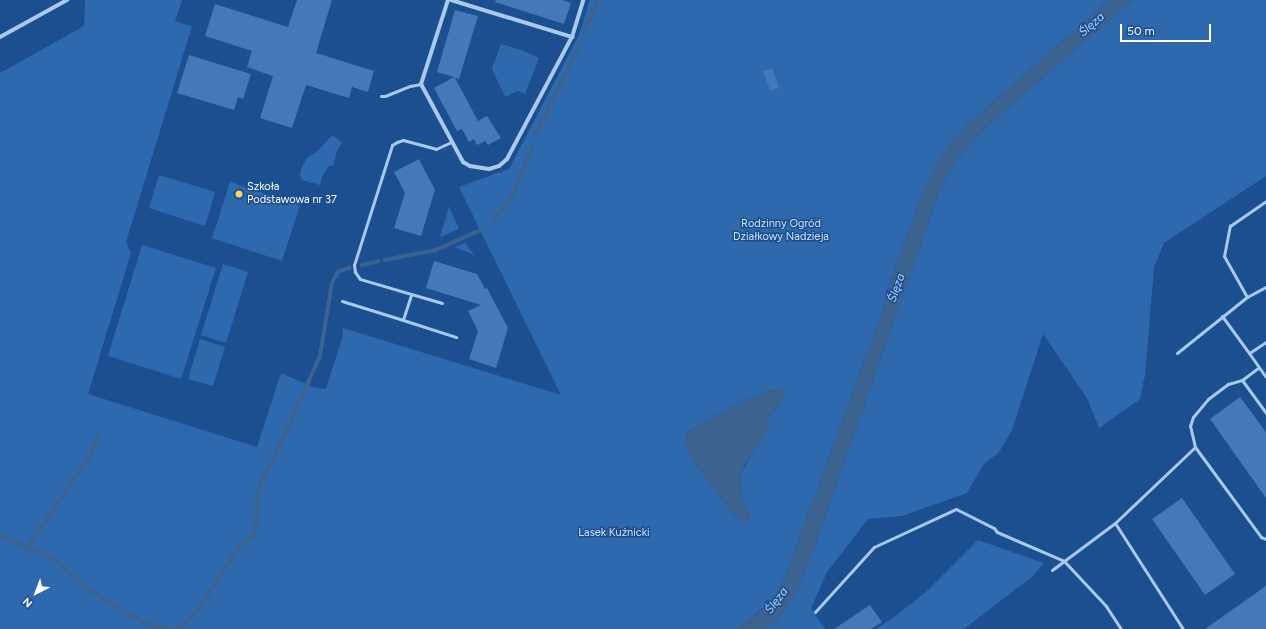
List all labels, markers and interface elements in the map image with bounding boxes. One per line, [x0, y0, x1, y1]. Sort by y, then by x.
water label: Ślęza [1076, 10, 1108, 40]
scale bar [1122, 16, 1213, 42]
text: 50 m [1127, 24, 1155, 38]
place label: Szkoła Podstawowa nr 37 [247, 181, 337, 207]
marker: Szkoła Podstawowa nr 37 [234, 189, 244, 199]
park label: Rodzinny Ogród Działkowy Nadzieja [733, 218, 829, 244]
water label: Ślęza [885, 272, 909, 304]
park label: Lasek Kuźnicki [578, 526, 650, 540]
north arrow [16, 573, 56, 613]
water label: Ślęza [762, 585, 792, 617]
text: N [20, 595, 35, 610]

